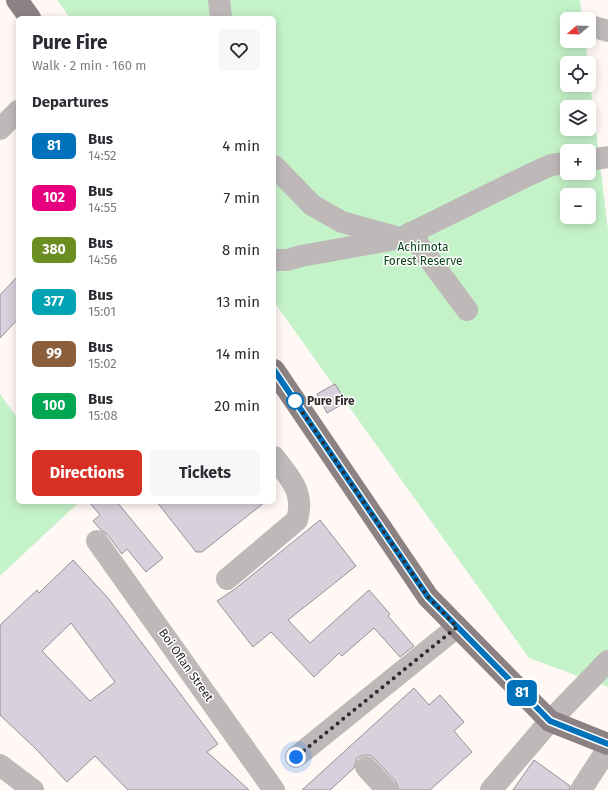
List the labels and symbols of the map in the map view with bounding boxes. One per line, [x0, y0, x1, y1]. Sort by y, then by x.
north arrow [560, 12, 596, 48]
park label: Achimota Forest Reserve [383, 240, 463, 268]
marker: Pure Fire [286, 392, 304, 410]
place label: Pure Fire [307, 394, 355, 408]
street label: Boi Oflan Street [156, 626, 217, 705]
line badge: 81 [504, 680, 540, 706]
your location [286, 747, 306, 767]

